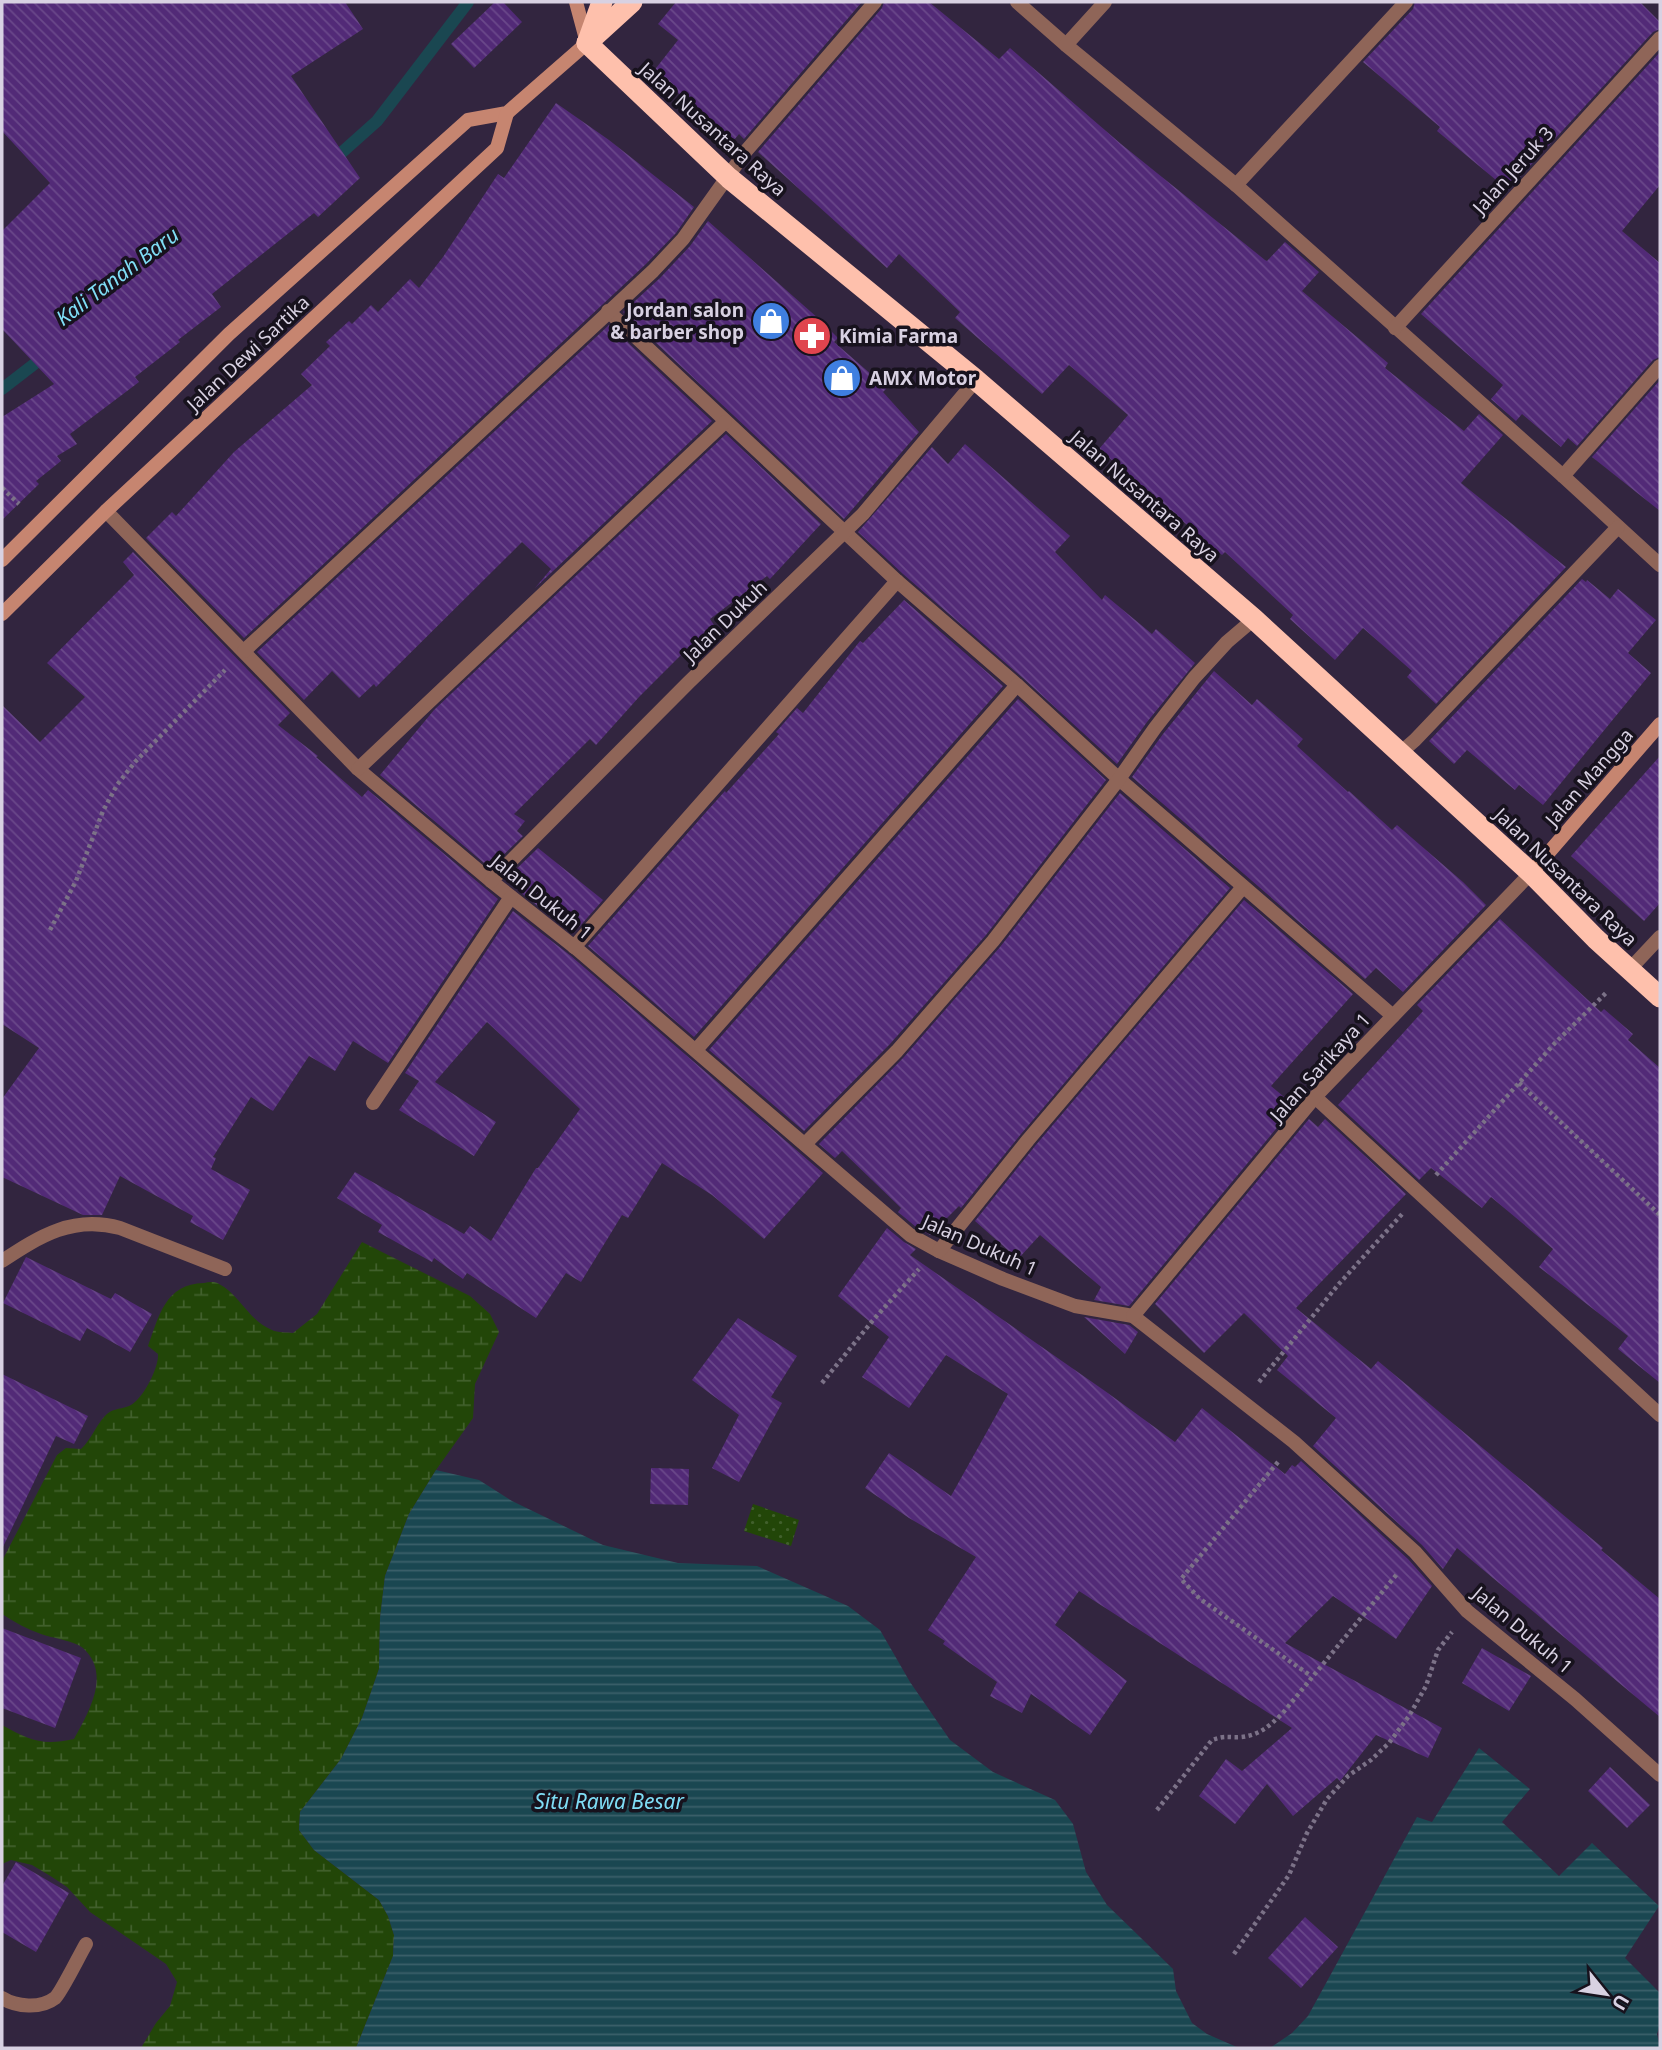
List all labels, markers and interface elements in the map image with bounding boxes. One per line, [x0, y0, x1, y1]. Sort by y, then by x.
street label: Jalan Nusantara Raya [633, 55, 792, 202]
street label: Jalan Jeruk 3 [1465, 121, 1559, 221]
water label: Kali Tanah Baru [50, 220, 184, 332]
street label: Jalan Dewi Sartika [180, 289, 315, 418]
place label: Jordan salon & barber shop [610, 297, 744, 345]
shop icon: Jordan salon & barber shop [750, 300, 792, 342]
pharmacy icon: Kimia Farma [791, 315, 833, 357]
place label: Kimia Farma [839, 323, 958, 349]
shop icon: AMX Motor [821, 357, 863, 399]
place label: AMX Motor [869, 365, 977, 391]
street label: Jalan Nusantara Raya [1064, 423, 1225, 568]
street label: Jalan Dukuh [676, 574, 773, 669]
street label: Jalan Mangga [1538, 723, 1639, 833]
street label: Jalan Nusantara Raya [1487, 801, 1643, 952]
street label: Jalan Dukuh 1 [484, 847, 598, 946]
street label: Jalan Sarikaya 1 [1263, 1007, 1376, 1129]
street label: Jalan Dukuh 1 [917, 1207, 1042, 1282]
street label: Jalan Dukuh 1 [1466, 1579, 1579, 1680]
water label: Situ Rawa Besar [534, 1787, 685, 1815]
north arrow [1571, 1959, 1641, 2029]
text: U [1606, 1990, 1636, 2015]

